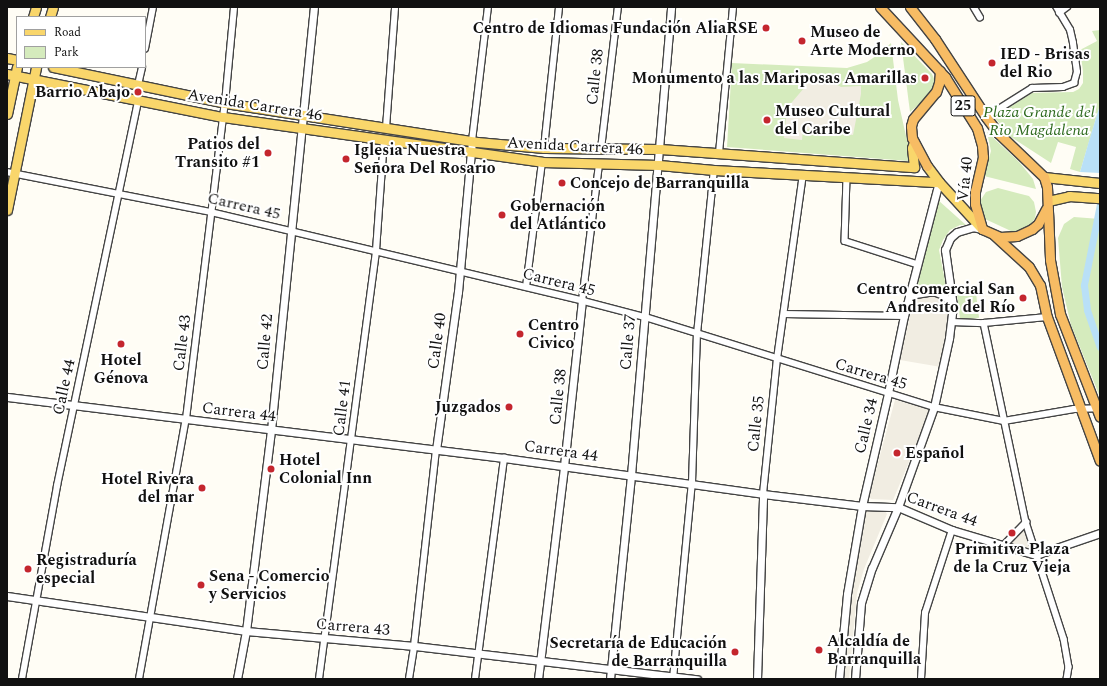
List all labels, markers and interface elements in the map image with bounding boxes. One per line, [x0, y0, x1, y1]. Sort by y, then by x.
legend [16, 16, 146, 68]
place label: Centro de Idiomas Fundación AliaRSE [473, 18, 758, 38]
place label: Museo de Arte Moderno [810, 22, 915, 60]
text: Road [54, 23, 81, 42]
marker: Centro de Idiomas Fundación AliaRSE [761, 23, 771, 33]
marker: Museo de Arte Moderno [797, 36, 807, 46]
text: Park [54, 43, 79, 62]
place label: IED - Brisas del Rio [1000, 44, 1090, 82]
street label: Calle 38 [582, 48, 608, 106]
marker: IED - Brisas del Rio [987, 58, 997, 68]
place label: Monumento a las Mariposas Amarillas [632, 68, 917, 88]
marker: Monumento a las Mariposas Amarillas [920, 73, 930, 83]
place label: Barrio Abajo [35, 82, 130, 102]
street label: Avenida Carrera 46 [186, 85, 324, 125]
marker: Barrio Abajo [133, 87, 143, 97]
road number: 25 [950, 93, 976, 119]
place label: Museo Cultural del Caribe [775, 101, 890, 139]
park label: Plaza Grande del Rio Magdalena [983, 102, 1095, 140]
marker: Museo Cultural del Caribe [762, 115, 772, 125]
street label: Avenida Carrera 46 [507, 133, 643, 159]
place label: Patios del Transito #1 [175, 134, 260, 172]
place label: Iglesia Nuestra Señora Del Rosario [354, 140, 496, 178]
marker: Patios del Transito #1 [263, 148, 273, 158]
marker: Iglesia Nuestra Señora Del Rosario [341, 154, 351, 164]
street label: Vía 40 [953, 156, 977, 202]
place label: Concejo de Barranquilla [570, 173, 749, 193]
marker: Concejo de Barranquilla [557, 178, 567, 188]
street label: Carrera 45 [206, 188, 282, 224]
place label: Gobernación del Atlántico [510, 196, 606, 234]
marker: Gobernación del Atlántico [497, 210, 507, 220]
street label: Carrera 45 [521, 264, 597, 300]
place label: Centro comercial San Andresito del Río [857, 279, 1015, 317]
marker: Centro comercial San Andresito del Río [1018, 293, 1028, 303]
street label: Calle 40 [424, 312, 450, 370]
street label: Calle 42 [253, 313, 277, 371]
street label: Calle 37 [616, 313, 640, 371]
street label: Calle 43 [169, 314, 195, 372]
place label: Centro Civico [528, 315, 579, 353]
marker: Centro Civico [515, 329, 525, 339]
marker: Hotel Génova [116, 339, 126, 349]
place label: Hotel Génova [94, 350, 148, 388]
street label: Carrera 45 [833, 354, 909, 394]
street label: Calle 44 [49, 357, 79, 417]
street label: Calle 38 [545, 368, 571, 426]
street label: Calle 41 [329, 379, 355, 437]
street label: Calle 35 [743, 395, 769, 453]
street label: Calle 34 [850, 396, 882, 456]
place label: Juzgados [435, 397, 501, 417]
street label: Carrera 44 [201, 398, 277, 426]
marker: Juzgados [504, 402, 514, 412]
street label: Carrera 44 [523, 436, 599, 466]
place label: Español [905, 443, 964, 463]
marker: Español [892, 448, 902, 458]
place label: Hotel Colonial Inn [279, 450, 372, 488]
marker: Hotel Colonial Inn [266, 464, 276, 474]
place label: Hotel Rivera del mar [101, 469, 194, 507]
marker: Hotel Rivera del mar [197, 483, 207, 493]
street label: Carrera 44 [904, 487, 980, 531]
marker: Primitiva Plaza de la Cruz Vieja [1007, 528, 1017, 538]
place label: Primitiva Plaza de la Cruz Vieja [953, 539, 1071, 577]
place label: Registraduría especial [36, 550, 137, 588]
marker: Registraduría especial [23, 564, 33, 574]
place label: Sena - Comercio y Servicios [209, 566, 329, 604]
marker: Sena - Comercio y Servicios [196, 580, 206, 590]
street label: Carrera 43 [315, 614, 391, 640]
place label: Alcaldía de Barranquilla [827, 631, 921, 669]
place label: Secretaría de Educación de Barranquilla [550, 633, 727, 671]
marker: Alcaldía de Barranquilla [814, 645, 824, 655]
marker: Secretaría de Educación de Barranquilla [730, 647, 740, 657]

